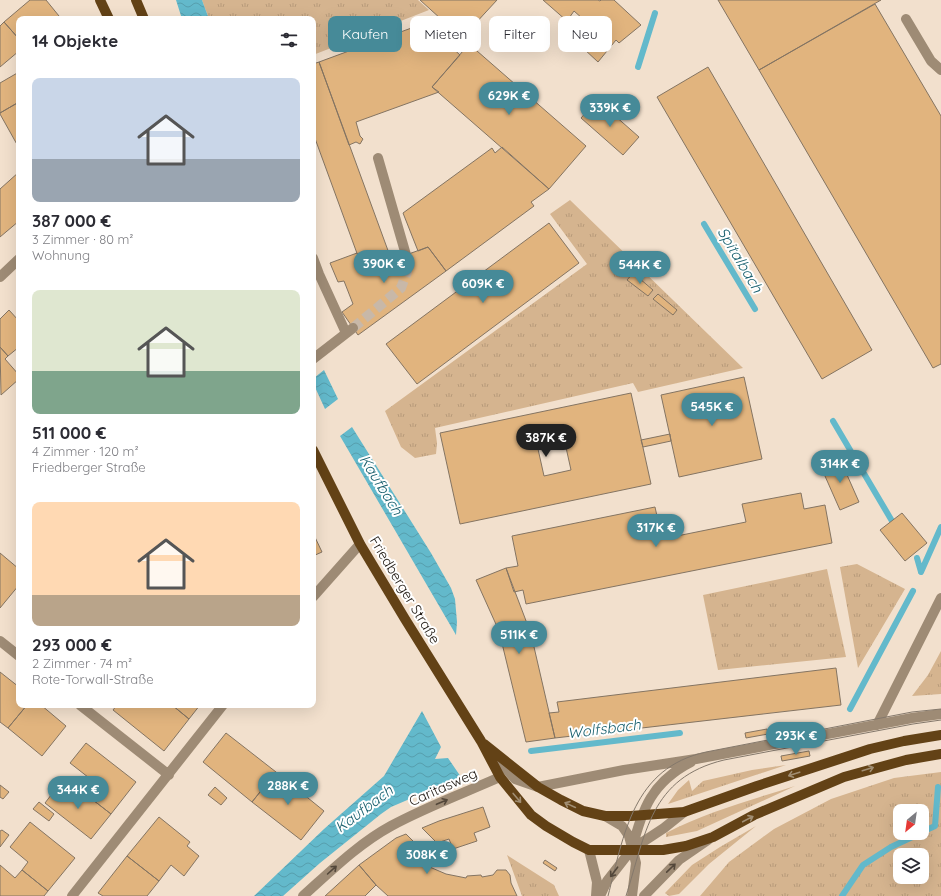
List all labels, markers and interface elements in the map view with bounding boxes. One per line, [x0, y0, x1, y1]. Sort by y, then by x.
chip: Kaufen [328, 16, 402, 52]
chip: Mieten [410, 16, 481, 52]
chip: Filter [489, 16, 550, 52]
chip: Neu [558, 16, 612, 52]
icon: filters [278, 29, 300, 51]
text: 14 Objekte [32, 30, 118, 51]
pin: 629K € [476, 82, 542, 116]
text: 629K € [488, 87, 530, 103]
pin: 339K € [577, 94, 643, 128]
text: 339K € [589, 99, 631, 115]
icon: home [130, 104, 202, 176]
text: 387 000 € [32, 210, 111, 231]
water label: Spitalbach [714, 224, 768, 296]
text: 3 Zimmer · 80 m² [32, 231, 134, 247]
text: Wohnung [32, 247, 90, 263]
pin: 390K € [351, 250, 417, 284]
pin: 544K € [607, 251, 673, 285]
text: 390K € [363, 255, 405, 271]
text: 544K € [618, 256, 662, 272]
pin: 609K € [450, 270, 516, 304]
text: 609K € [462, 275, 504, 291]
icon: home [130, 316, 202, 388]
pin: 545K € [679, 393, 745, 427]
text: 545K € [691, 398, 733, 414]
text: 511 000 € [32, 422, 107, 443]
pin: 387K € [513, 424, 579, 458]
text: 387K € [525, 429, 567, 445]
text: 4 Zimmer · 120 m² [32, 443, 139, 459]
pin: 314K € [807, 450, 873, 484]
water label: Kaufbach [355, 451, 408, 519]
text: 314K € [820, 455, 860, 471]
text: Friedberger Straße [32, 459, 146, 475]
pin: 317K € [623, 514, 689, 548]
text: 317K € [636, 519, 676, 535]
icon: home [130, 528, 202, 600]
street label: Friedberger Straße [366, 533, 444, 647]
pin: 511K € [486, 621, 552, 655]
text: 511K € [500, 626, 538, 642]
text: 293 000 € [32, 634, 112, 655]
text: 2 Zimmer · 74 m² [32, 655, 132, 671]
text: Rote-Torwall-Straße [32, 671, 153, 687]
water label: Wolfsbach [566, 715, 642, 742]
pin: 293K € [763, 722, 829, 756]
text: 293K € [775, 727, 817, 743]
street label: Caritasweg [406, 764, 480, 810]
one-way arrow [862, 765, 874, 773]
one-way arrow [788, 771, 801, 778]
pin: 288K € [255, 772, 321, 806]
pin: 344K € [45, 776, 111, 810]
text: 288K € [267, 777, 309, 793]
water label: Kaufbach [331, 780, 397, 836]
text: 344K € [57, 781, 99, 797]
one-way arrow [512, 792, 521, 803]
one-way arrow [436, 798, 448, 806]
one-way arrow [565, 801, 577, 808]
north arrow [893, 804, 929, 840]
map controls [893, 804, 929, 884]
one-way arrow [742, 814, 754, 822]
pin: 308K € [394, 841, 460, 875]
text: 308K € [406, 846, 448, 862]
button: layers [893, 848, 929, 884]
one-way arrow [666, 863, 676, 873]
one-way arrow [327, 865, 337, 875]
one-way arrow [610, 866, 619, 877]

